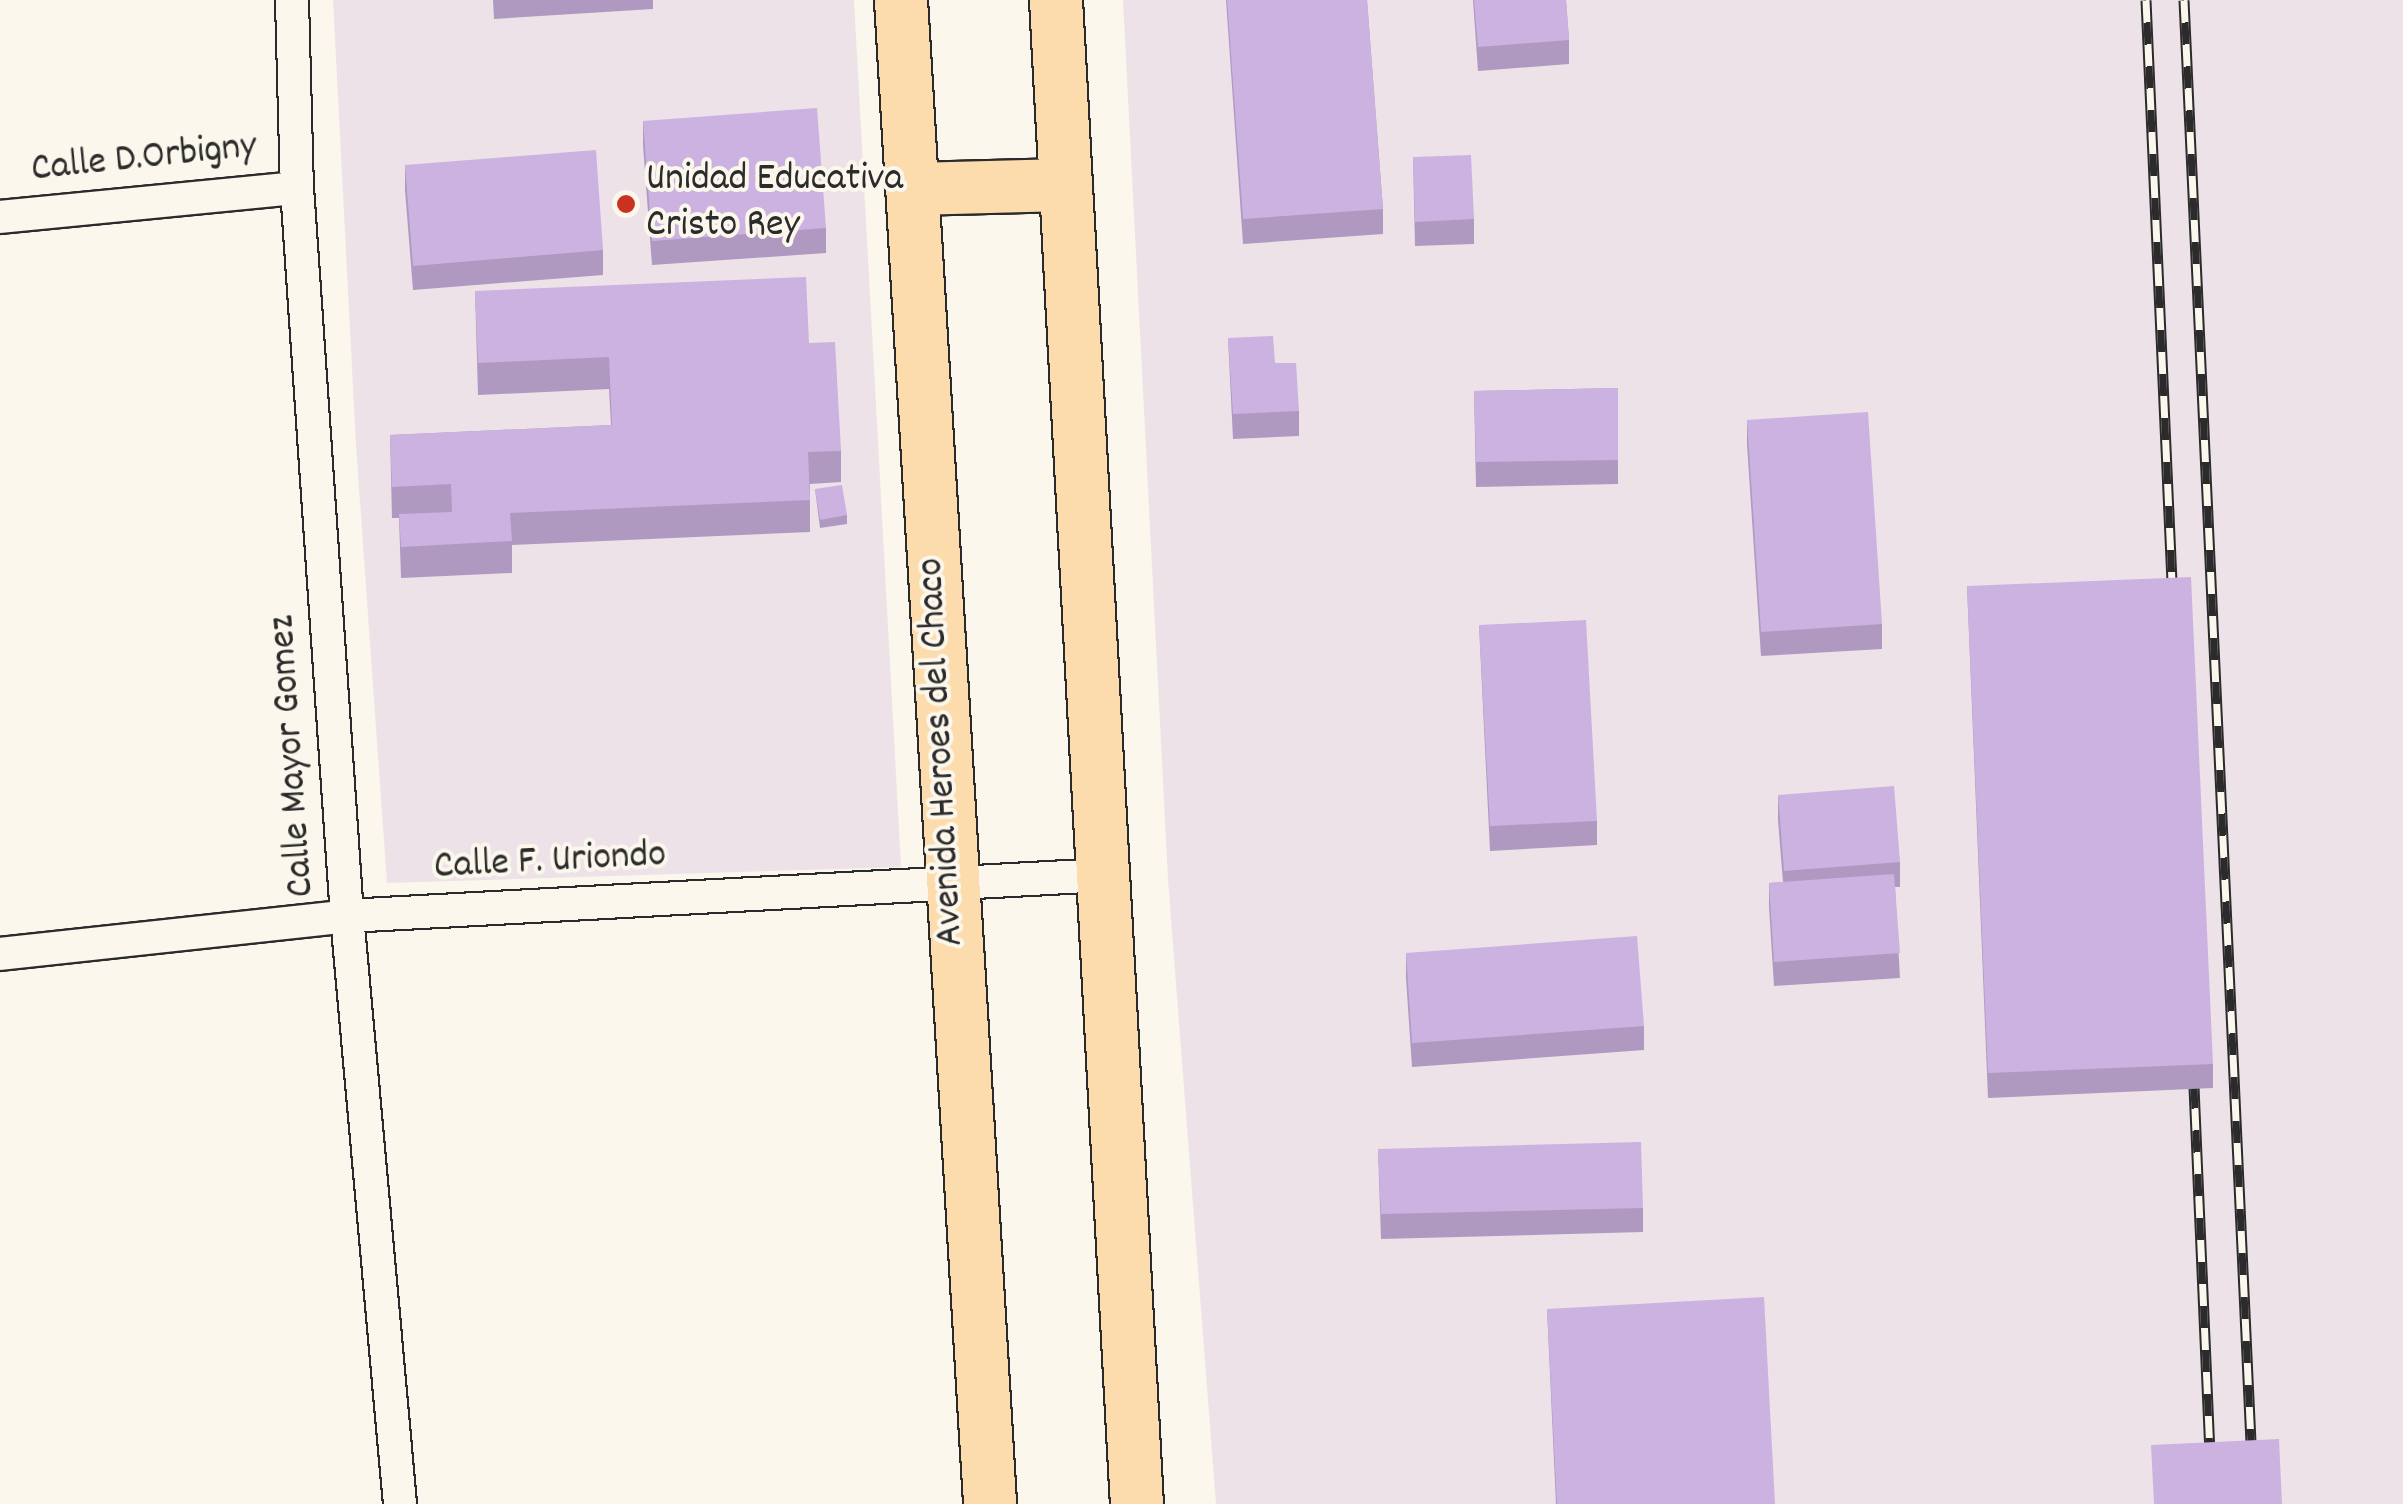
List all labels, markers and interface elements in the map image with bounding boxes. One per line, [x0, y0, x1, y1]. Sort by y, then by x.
street label: Calle D.Orbigny [29, 124, 259, 196]
place label: Unidad Educativa Cristo Rey [646, 157, 903, 251]
marker: Unidad Educativa Cristo Rey [615, 193, 637, 215]
street label: Avenida Heroes del Chaco [909, 557, 977, 947]
street label: Calle Mayor Gomez [260, 613, 328, 899]
street label: Calle F. Uriondo [433, 833, 667, 893]

